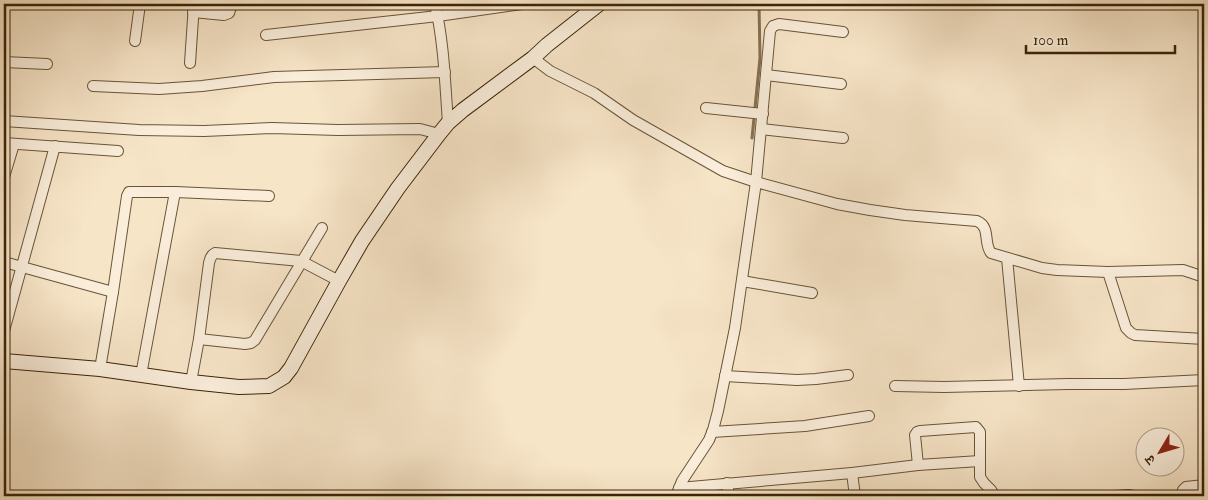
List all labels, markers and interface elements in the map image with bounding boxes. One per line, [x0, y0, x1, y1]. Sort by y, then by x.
scale bar [1026, 22, 1174, 54]
text: 100 m [1033, 31, 1069, 50]
north arrow [1136, 428, 1186, 478]
text: उ [1141, 451, 1160, 469]

